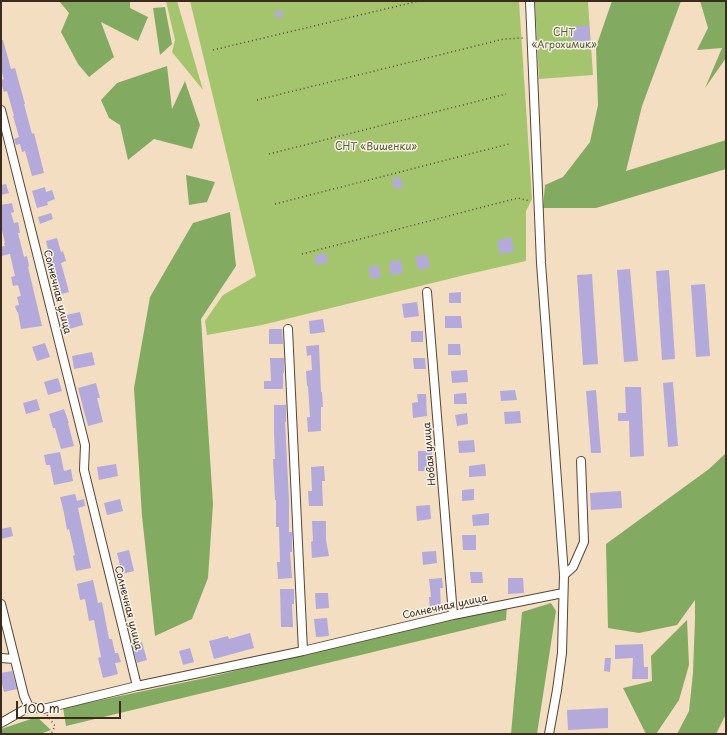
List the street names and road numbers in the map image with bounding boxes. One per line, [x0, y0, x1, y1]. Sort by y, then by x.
street label: Солнечная улица [41, 249, 73, 335]
street label: Новая улица [421, 422, 439, 486]
street label: Солнечная улица [112, 565, 144, 651]
street label: Солнечная улица [401, 592, 489, 622]

